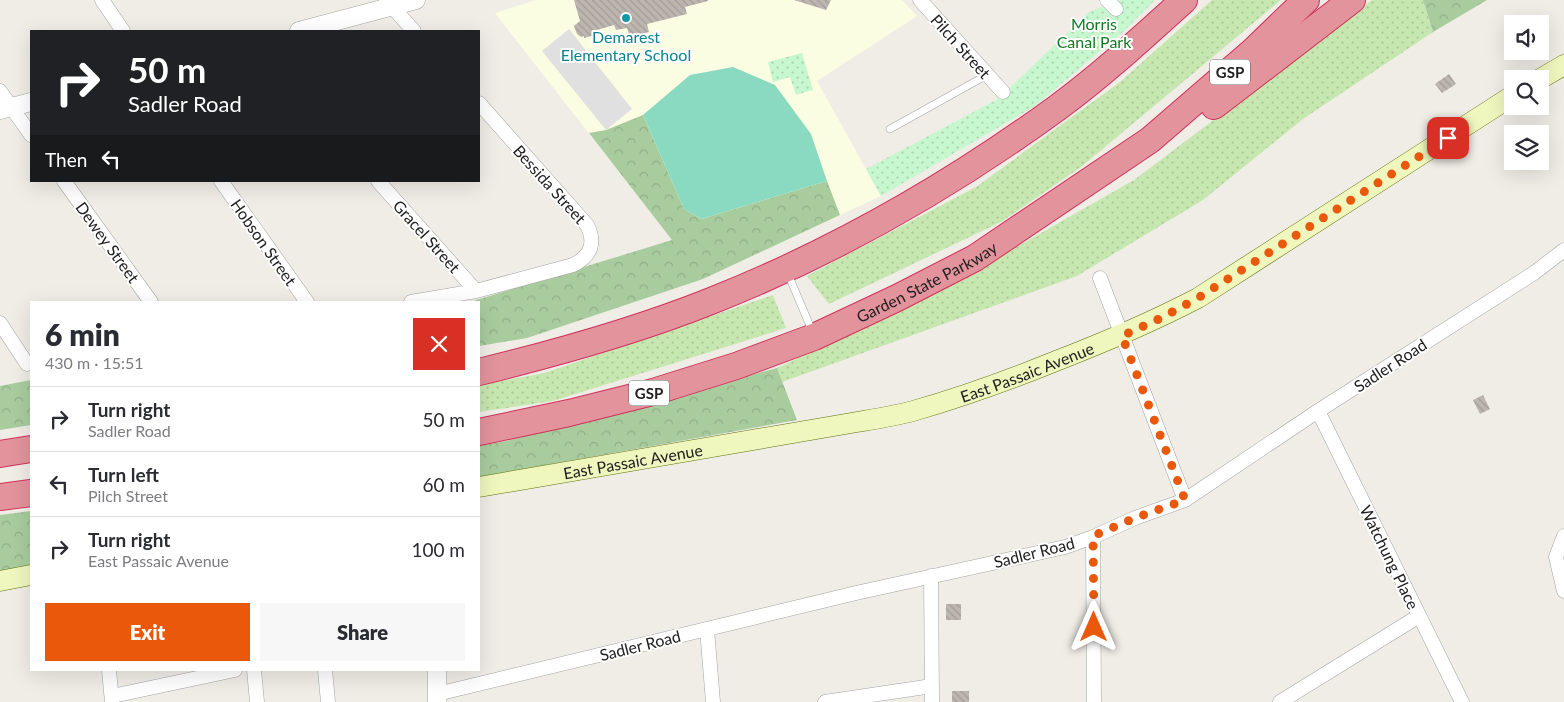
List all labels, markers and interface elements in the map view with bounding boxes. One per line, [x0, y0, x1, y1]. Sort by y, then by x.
street label: Pilch Street [927, 10, 995, 82]
marker: Demarest Elementary School [620, 12, 632, 24]
park label: Morris Canal Park [1057, 14, 1132, 51]
map controls [1504, 15, 1549, 170]
button: sound [1504, 15, 1549, 60]
place label: Demarest Elementary School [561, 27, 691, 64]
text: 50 m [128, 48, 206, 90]
icon: right [45, 50, 110, 115]
road number: GSP [1210, 60, 1250, 84]
button: search [1504, 70, 1549, 115]
text: Sadler Road [128, 90, 242, 117]
pin [1427, 117, 1469, 159]
icon: arrive [1434, 124, 1462, 152]
button: layers [1504, 125, 1549, 170]
street label: Bessida Street [510, 141, 591, 228]
icon: left [97, 145, 125, 173]
text: Then [45, 148, 87, 171]
street label: Hobson Street [227, 195, 301, 289]
street label: Gracel Street [389, 196, 465, 276]
street label: Dewey Street [72, 198, 144, 286]
street label: Garden State Parkway [853, 236, 1001, 325]
text: 6 min [45, 316, 120, 352]
button: close [413, 318, 465, 370]
street label: Sadler Road [1350, 334, 1430, 396]
street label: East Passaic Avenue [958, 338, 1096, 405]
text: 430 m · 15:51 [45, 353, 144, 372]
road number: GSP [629, 380, 669, 406]
text: Turn right [88, 398, 170, 421]
icon: right [45, 405, 73, 433]
text: 50 m [422, 408, 465, 431]
text: Sadler Road [88, 421, 171, 440]
street label: East Passaic Avenue [562, 439, 704, 482]
text: Turn left [88, 463, 159, 486]
icon: left [45, 470, 73, 498]
text: 60 m [422, 473, 465, 496]
text: Pilch Street [88, 486, 168, 505]
street label: Watchung Place [1357, 502, 1423, 612]
text: Turn right [88, 528, 170, 551]
street label: Sadler Road [992, 533, 1076, 571]
icon: right [45, 535, 73, 563]
text: 100 m [411, 538, 465, 561]
text: East Passaic Avenue [88, 551, 229, 570]
position arrow [1067, 600, 1119, 652]
button: Exit [45, 603, 250, 661]
button: Share [260, 603, 465, 661]
street label: Sadler Road [598, 626, 682, 664]

